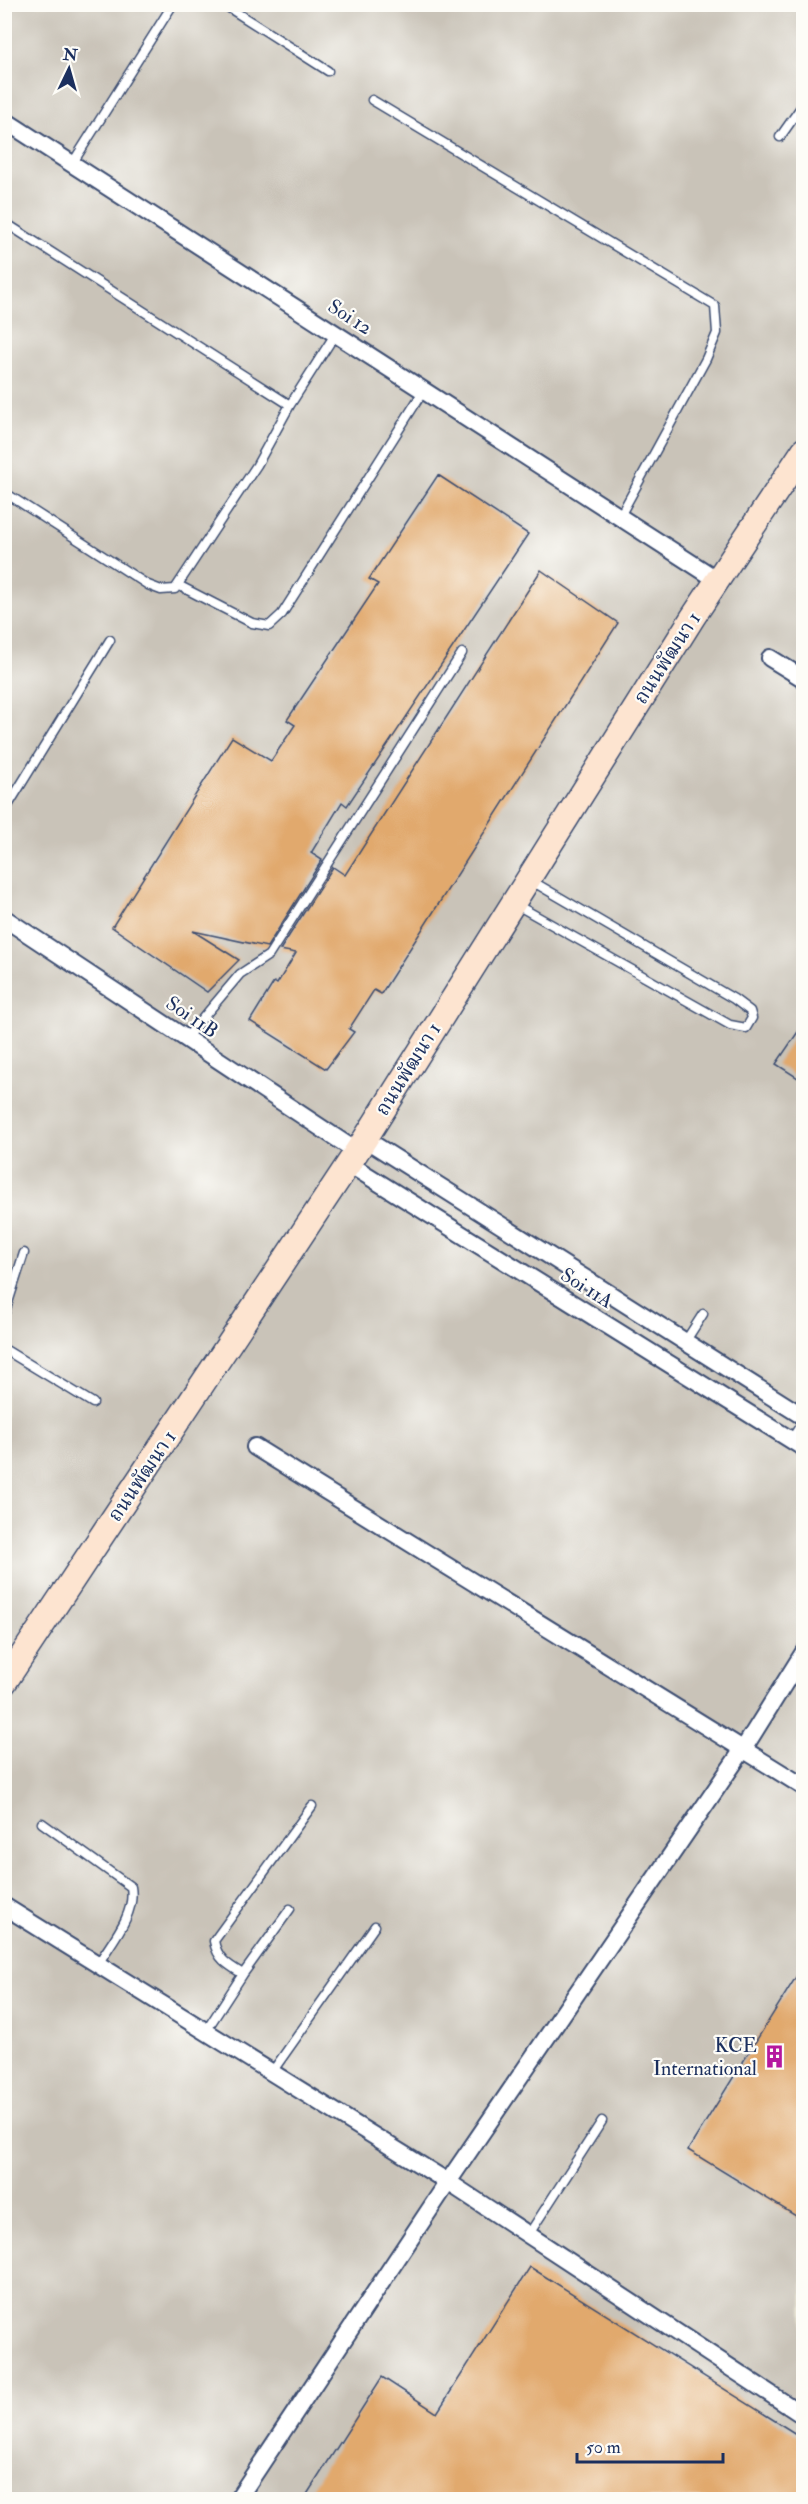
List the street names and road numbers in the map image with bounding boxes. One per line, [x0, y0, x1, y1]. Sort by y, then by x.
street label: Soi 12 [323, 294, 377, 340]
street label: ถนนพัฒนา 1 [628, 607, 706, 709]
street label: Soi 11B [161, 991, 223, 1043]
street label: ถนนพัฒนา 1 [370, 1018, 446, 1120]
street label: Soi 11A [556, 1262, 618, 1314]
street label: ถนนพัฒนา 1 [102, 1426, 182, 1526]

